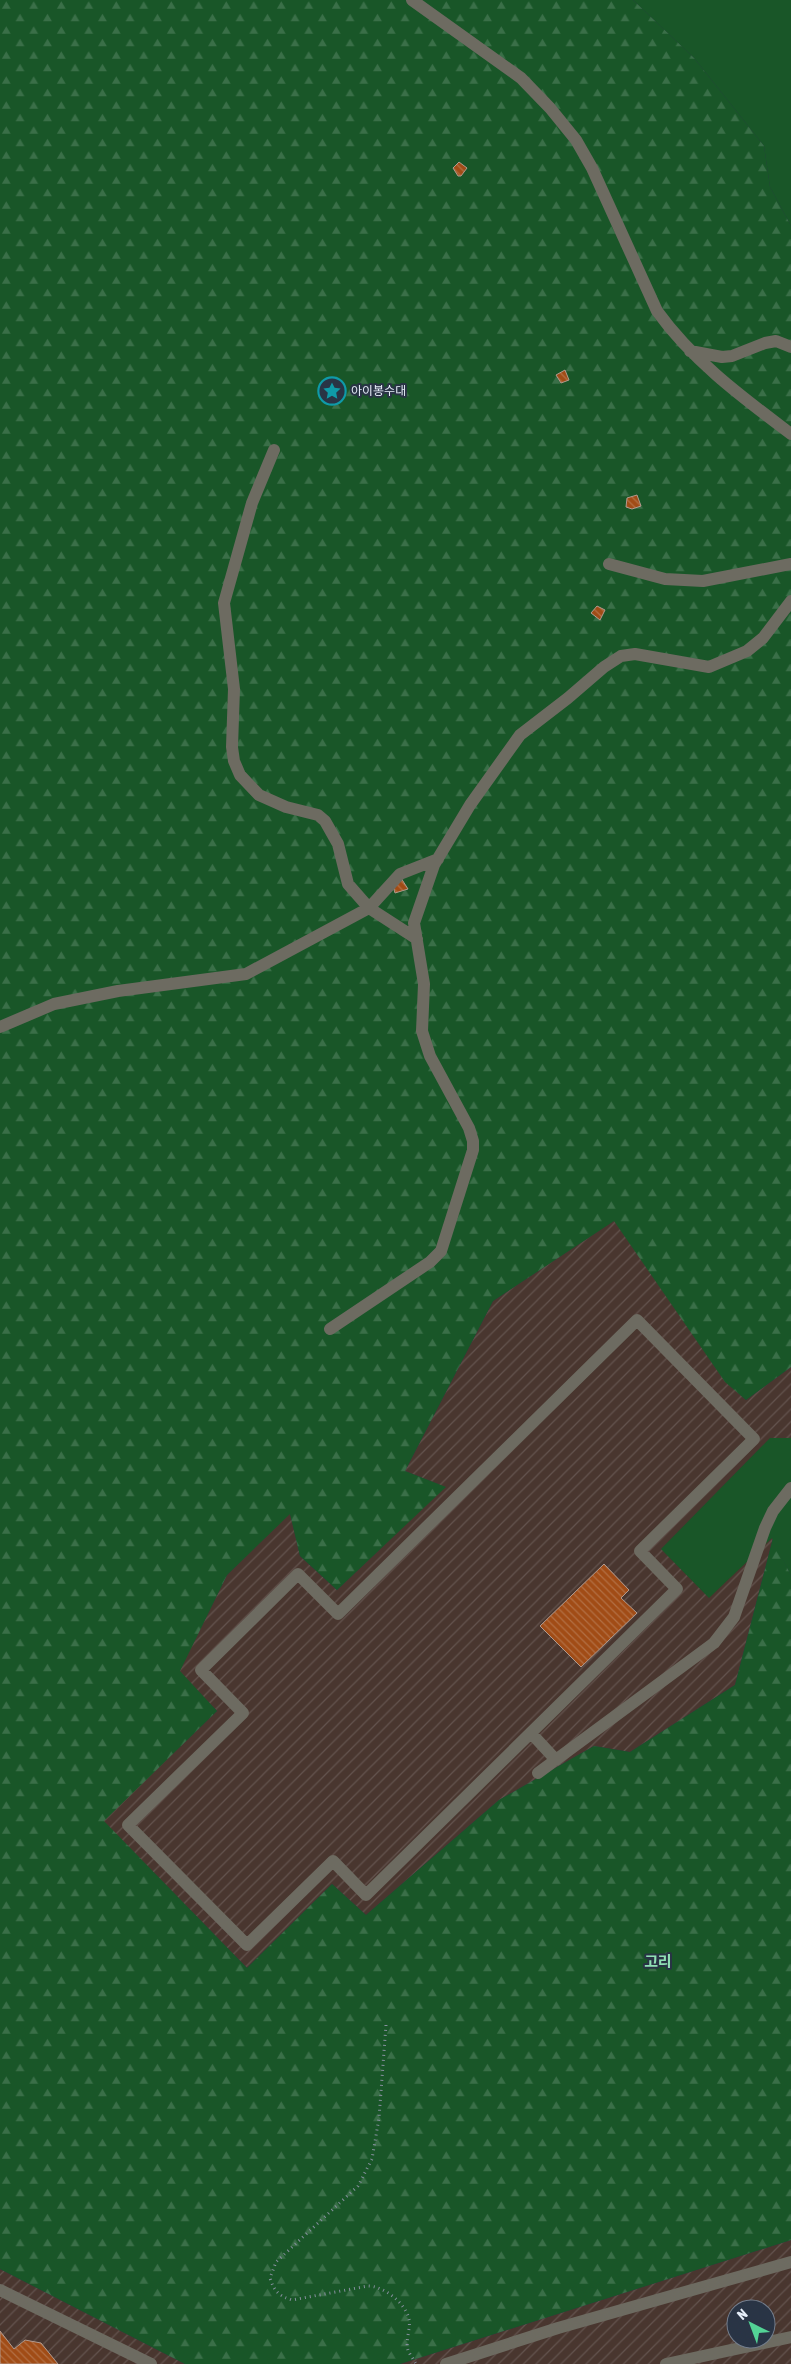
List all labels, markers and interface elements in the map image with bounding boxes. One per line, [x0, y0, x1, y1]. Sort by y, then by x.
place icon: 아이봉수대 [317, 376, 347, 406]
place label: 아이봉수대 [351, 384, 406, 398]
district label: 고리 [644, 1953, 672, 1970]
north arrow [726, 2299, 776, 2349]
text: N [734, 2306, 751, 2323]

